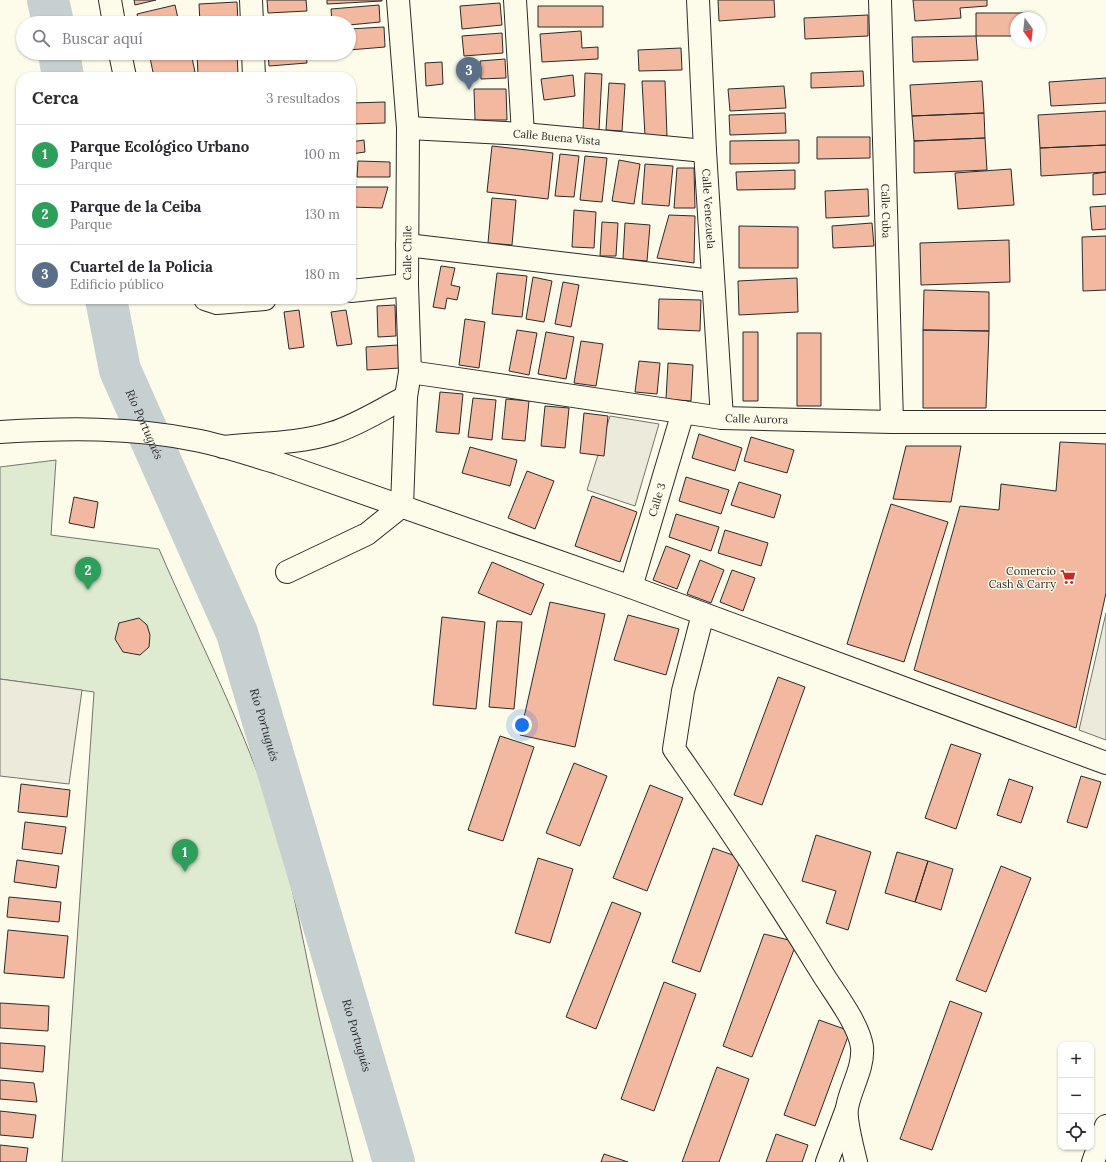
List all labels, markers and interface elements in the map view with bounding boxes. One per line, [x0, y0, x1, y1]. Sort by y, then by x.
north arrow [1010, 12, 1046, 48]
search box [16, 16, 356, 60]
icon: search [30, 27, 52, 49]
text: Buscar aquí [62, 29, 143, 48]
pin: 3 [456, 57, 482, 90]
text: Cerca [32, 87, 79, 109]
text: 3 resultados [266, 90, 340, 107]
street label: Calle Buena Vista [512, 126, 601, 148]
text: Parque Ecológico Urbano [70, 137, 249, 156]
text: 1 [42, 146, 48, 163]
text: 100 m [304, 146, 340, 163]
text: Parque [70, 156, 112, 173]
street label: Calle Venezuela [699, 168, 718, 250]
street label: Calle Cuba [878, 183, 894, 239]
text: Parque de la Ceiba [70, 197, 201, 216]
text: 2 [42, 206, 48, 223]
text: 130 m [305, 206, 340, 223]
text: Parque [70, 216, 112, 233]
street label: Calle Chile [400, 225, 414, 280]
text: Cuartel de la Policia [70, 257, 213, 276]
text: 3 [41, 266, 49, 283]
text: 180 m [305, 266, 340, 283]
text: Edificio público [70, 276, 164, 293]
water label: Río Portugués [123, 387, 167, 462]
street label: Calle Aurora [725, 411, 789, 427]
street label: Calle 3 [645, 481, 669, 518]
pin: 2 [75, 557, 101, 590]
place label: Comercio Cash & Carry [989, 564, 1056, 591]
supermarket icon: Comercio Cash & Carry [1059, 568, 1077, 586]
water label: Río Portugués [247, 686, 283, 763]
your location [512, 715, 532, 735]
pin: 1 [172, 839, 198, 872]
water label: Río Portugués [339, 997, 375, 1074]
map controls [1058, 1042, 1094, 1150]
button: + [1058, 1042, 1094, 1078]
button: − [1058, 1078, 1094, 1114]
button: locate [1058, 1114, 1094, 1150]

